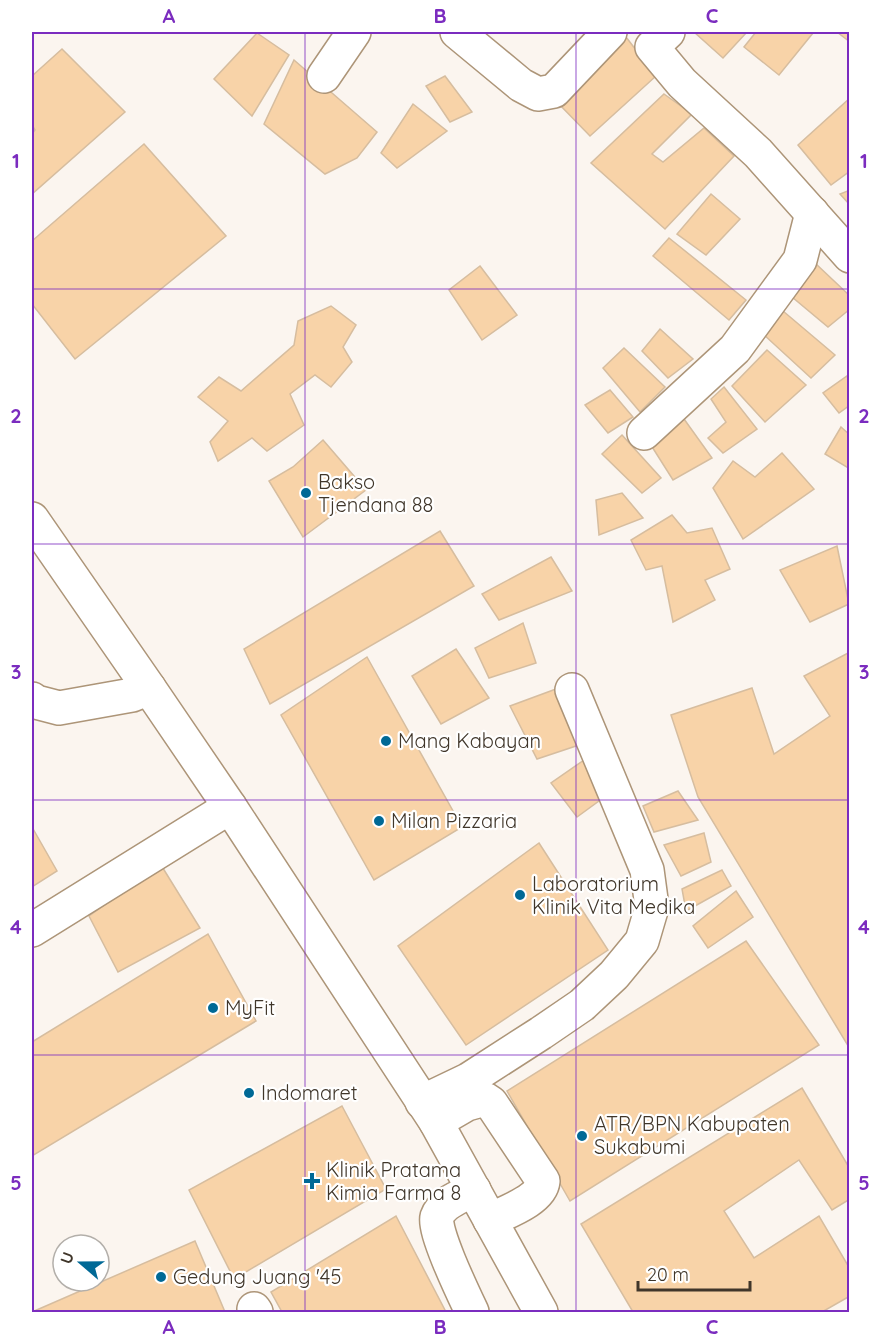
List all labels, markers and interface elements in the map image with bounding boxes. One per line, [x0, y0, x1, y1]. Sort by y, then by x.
text: A [163, 3, 176, 28]
text: B [433, 3, 447, 28]
text: C [706, 3, 719, 28]
text: 1 [12, 148, 20, 173]
text: 1 [860, 148, 868, 173]
text: 2 [10, 403, 22, 428]
text: 2 [858, 403, 870, 428]
place label: Bakso Tjendana 88 [318, 469, 433, 517]
marker: Bakso Tjendana 88 [299, 486, 313, 500]
text: 3 [11, 659, 21, 684]
text: 3 [859, 659, 869, 684]
place label: Mang Kabayan [398, 728, 541, 753]
marker: Mang Kabayan [379, 734, 393, 748]
place label: Milan Pizzaria [391, 808, 517, 833]
marker: Milan Pizzaria [372, 814, 386, 828]
place label: Laboratorium Klinik Vita Medika [532, 871, 695, 919]
marker: Laboratorium Klinik Vita Medika [513, 888, 527, 902]
text: 4 [10, 914, 22, 939]
text: 4 [858, 914, 870, 939]
place label: MyFit [225, 995, 275, 1020]
marker: MyFit [206, 1001, 220, 1015]
place label: Indomaret [261, 1080, 358, 1105]
marker: Indomaret [242, 1086, 256, 1100]
place label: ATR/BPN Kabupaten Sukabumi [594, 1111, 790, 1159]
marker: ATR/BPN Kabupaten Sukabumi [575, 1129, 589, 1143]
place label: Klinik Pratama Kimia Farma 8 [326, 1157, 461, 1205]
text: 5 [10, 1170, 22, 1195]
text: 5 [858, 1170, 870, 1195]
marker: Klinik Pratama Kimia Farma 8 [303, 1172, 321, 1190]
north arrow [51, 1233, 111, 1293]
text: U [56, 1249, 78, 1267]
scale bar [638, 1254, 750, 1292]
text: 20 m [647, 1263, 689, 1286]
place label: Gedung Juang '45 [173, 1264, 341, 1289]
marker: Gedung Juang '45 [154, 1270, 168, 1284]
text: A [163, 1314, 176, 1339]
text: B [433, 1314, 447, 1339]
text: C [706, 1314, 719, 1339]

